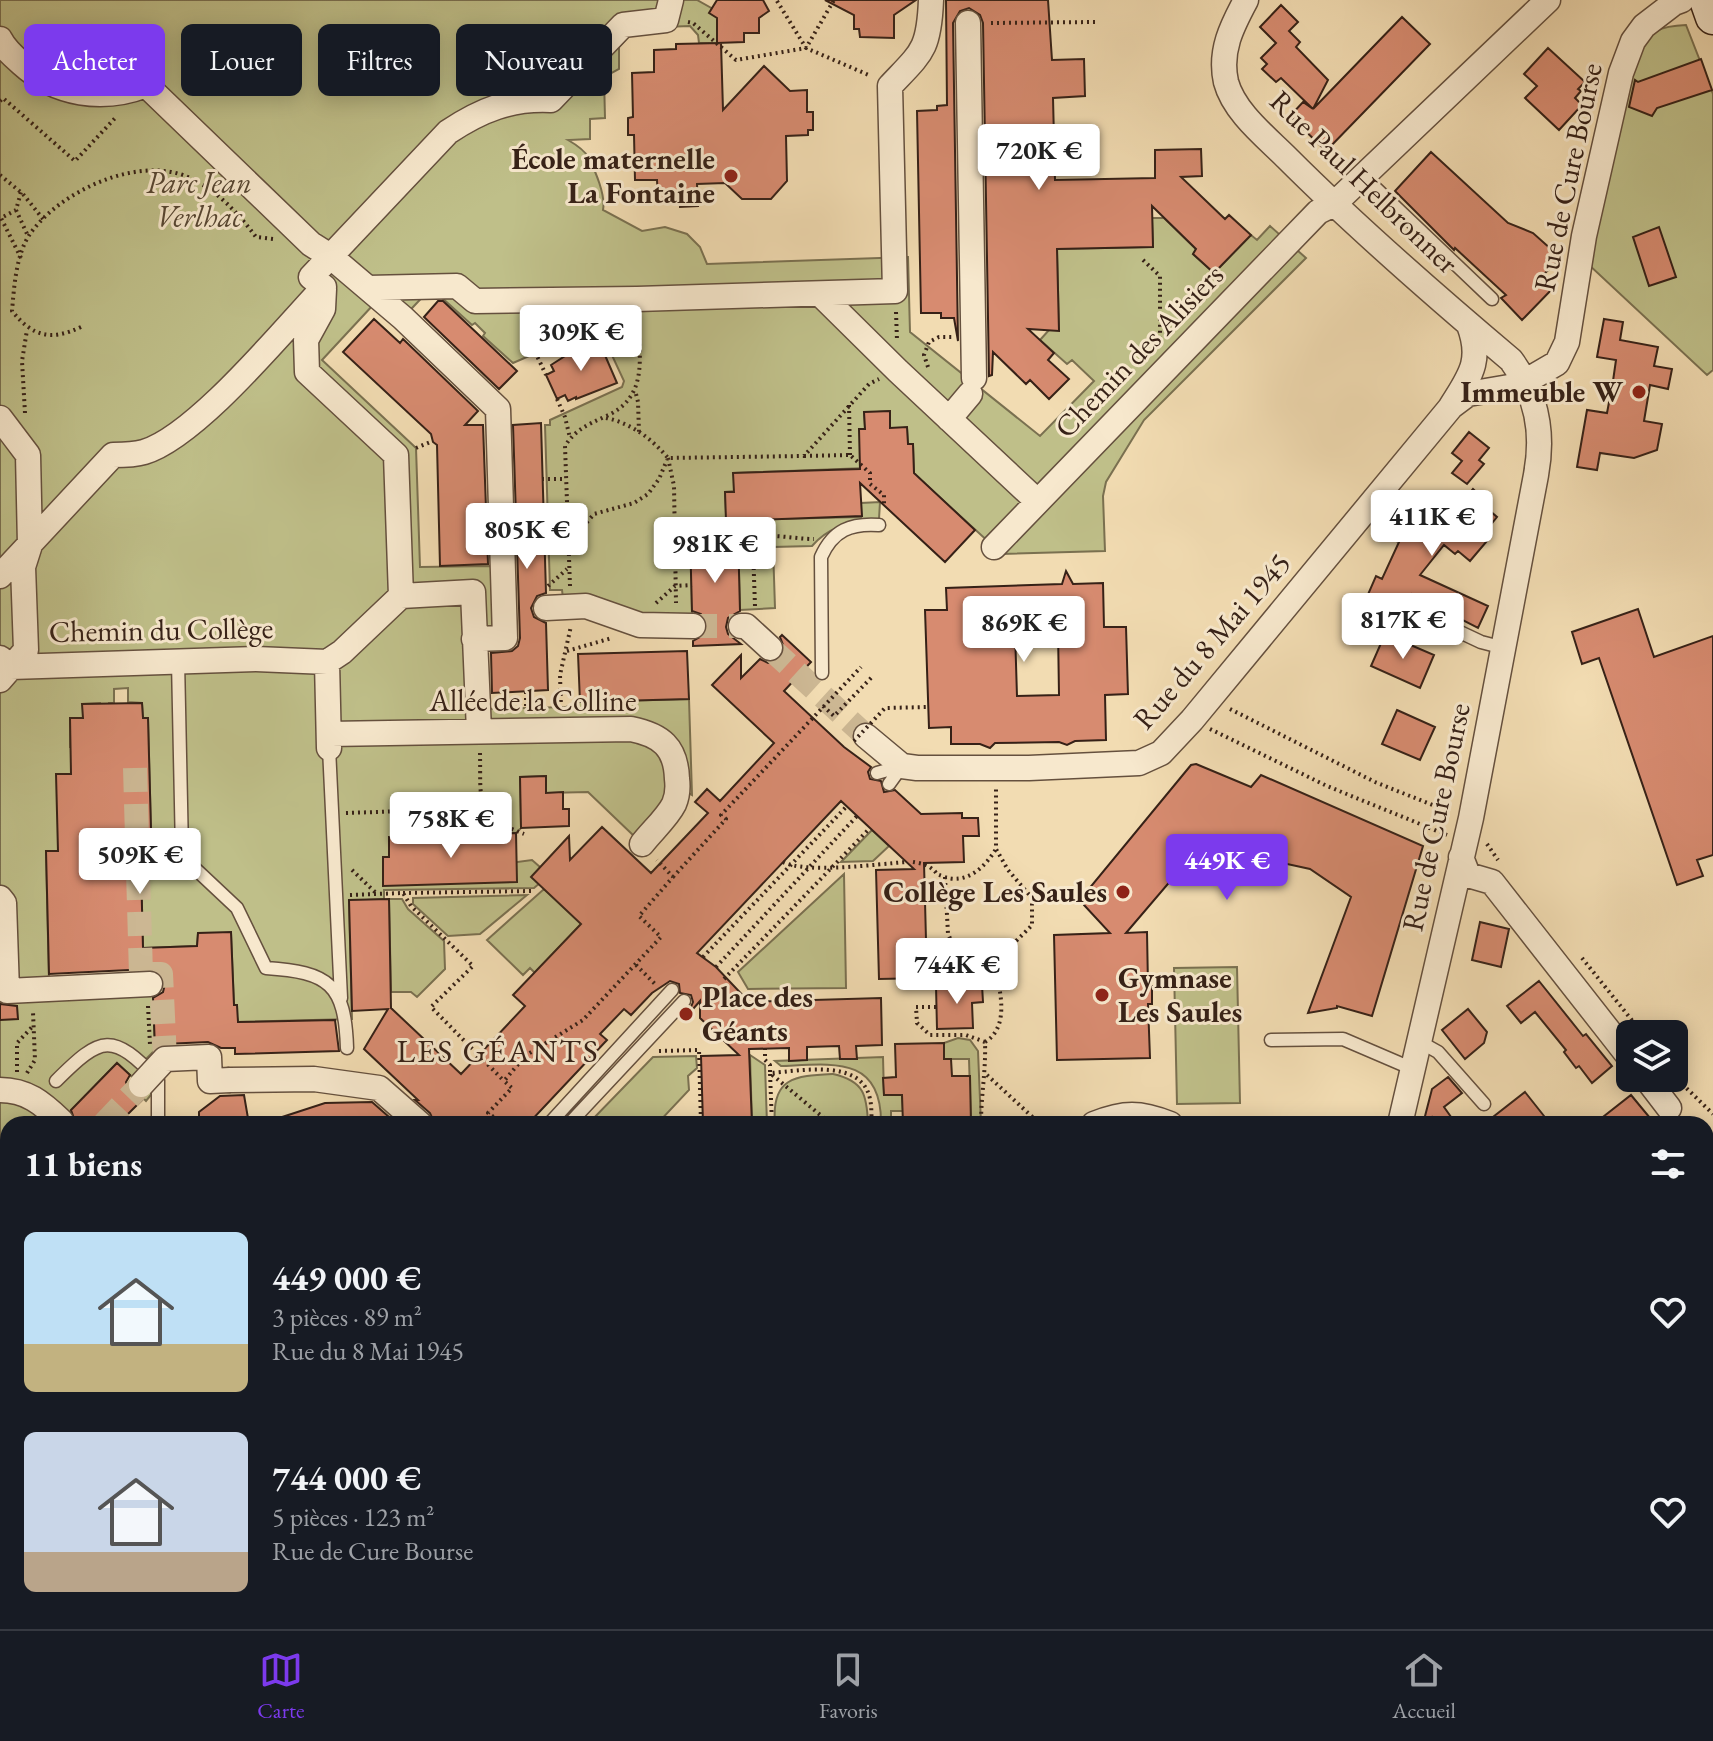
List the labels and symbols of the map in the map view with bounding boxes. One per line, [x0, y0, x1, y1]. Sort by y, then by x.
street label: Rue de Cure Bourse [1524, 59, 1611, 295]
street label: Rue Paul Helbronner [1262, 82, 1467, 282]
pin: 720K € [974, 124, 1104, 192]
place label: École maternelle La Fontaine [511, 139, 715, 212]
park label: Parc Jean Verlhac [146, 163, 252, 236]
marker: École maternelle La Fontaine [722, 167, 740, 185]
street label: Chemin des Alisiers [1046, 255, 1232, 446]
pin: 309K € [516, 305, 646, 373]
place label: Immeuble W [1461, 372, 1623, 411]
marker: Immeuble W [1630, 383, 1648, 401]
pin: 411K € [1367, 490, 1497, 558]
pin: 805K € [462, 503, 592, 571]
pin: 981K € [650, 517, 780, 585]
street label: Rue du 8 Mai 1945 [1124, 544, 1299, 737]
pin: 817K € [1338, 593, 1468, 661]
pin: 869K € [959, 596, 1089, 664]
street label: Chemin du Collège [48, 608, 274, 651]
street label: Allée de la Colline [428, 681, 637, 720]
street label: Rue de Cure Bourse [1392, 699, 1479, 935]
pin: 758K € [386, 792, 516, 860]
pin: 509K € [75, 828, 205, 896]
pin: 449K € [1162, 834, 1292, 902]
place label: Collège Les Saules [883, 872, 1107, 911]
marker: Collège Les Saules [1114, 883, 1132, 901]
pin: 744K € [892, 938, 1022, 1006]
place label: Gymnase Les Saules [1118, 958, 1242, 1031]
place label: Place des Géants [702, 977, 813, 1050]
marker: Gymnase Les Saules [1093, 986, 1111, 1004]
marker: Place des Géants [677, 1005, 695, 1023]
district label: LES GÉANTS [396, 1030, 600, 1072]

